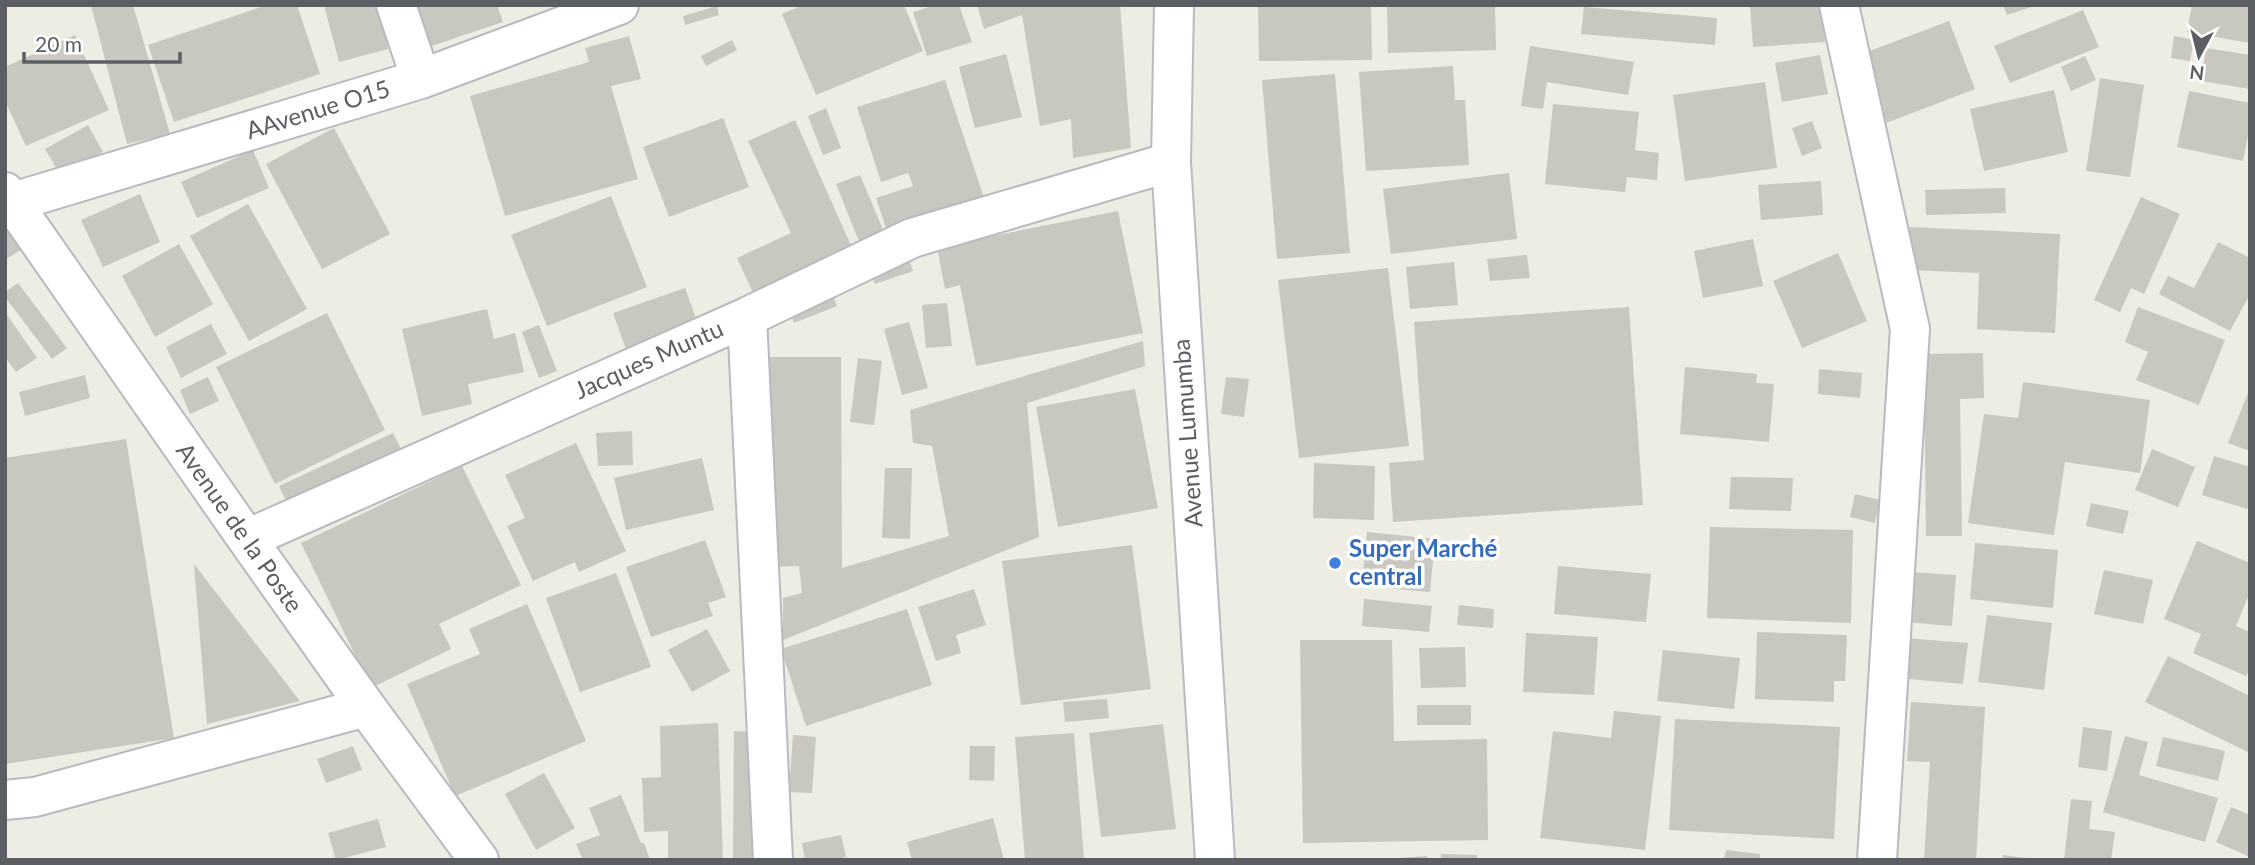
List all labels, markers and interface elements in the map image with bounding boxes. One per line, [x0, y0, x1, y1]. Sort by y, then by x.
scale bar [24, 21, 180, 65]
north arrow [2164, 21, 2234, 91]
text: 20 m [35, 31, 82, 56]
text: N [2188, 61, 2206, 86]
street label: AAvenue O15 [242, 73, 393, 144]
street label: Jacques Muntu [570, 313, 727, 404]
street label: Avenue Lumumba [1165, 338, 1208, 528]
street label: Avenue de la Poste [171, 437, 310, 618]
place label: Super Marché central [1349, 533, 1497, 590]
marker: Super Marché central [1327, 555, 1343, 571]

